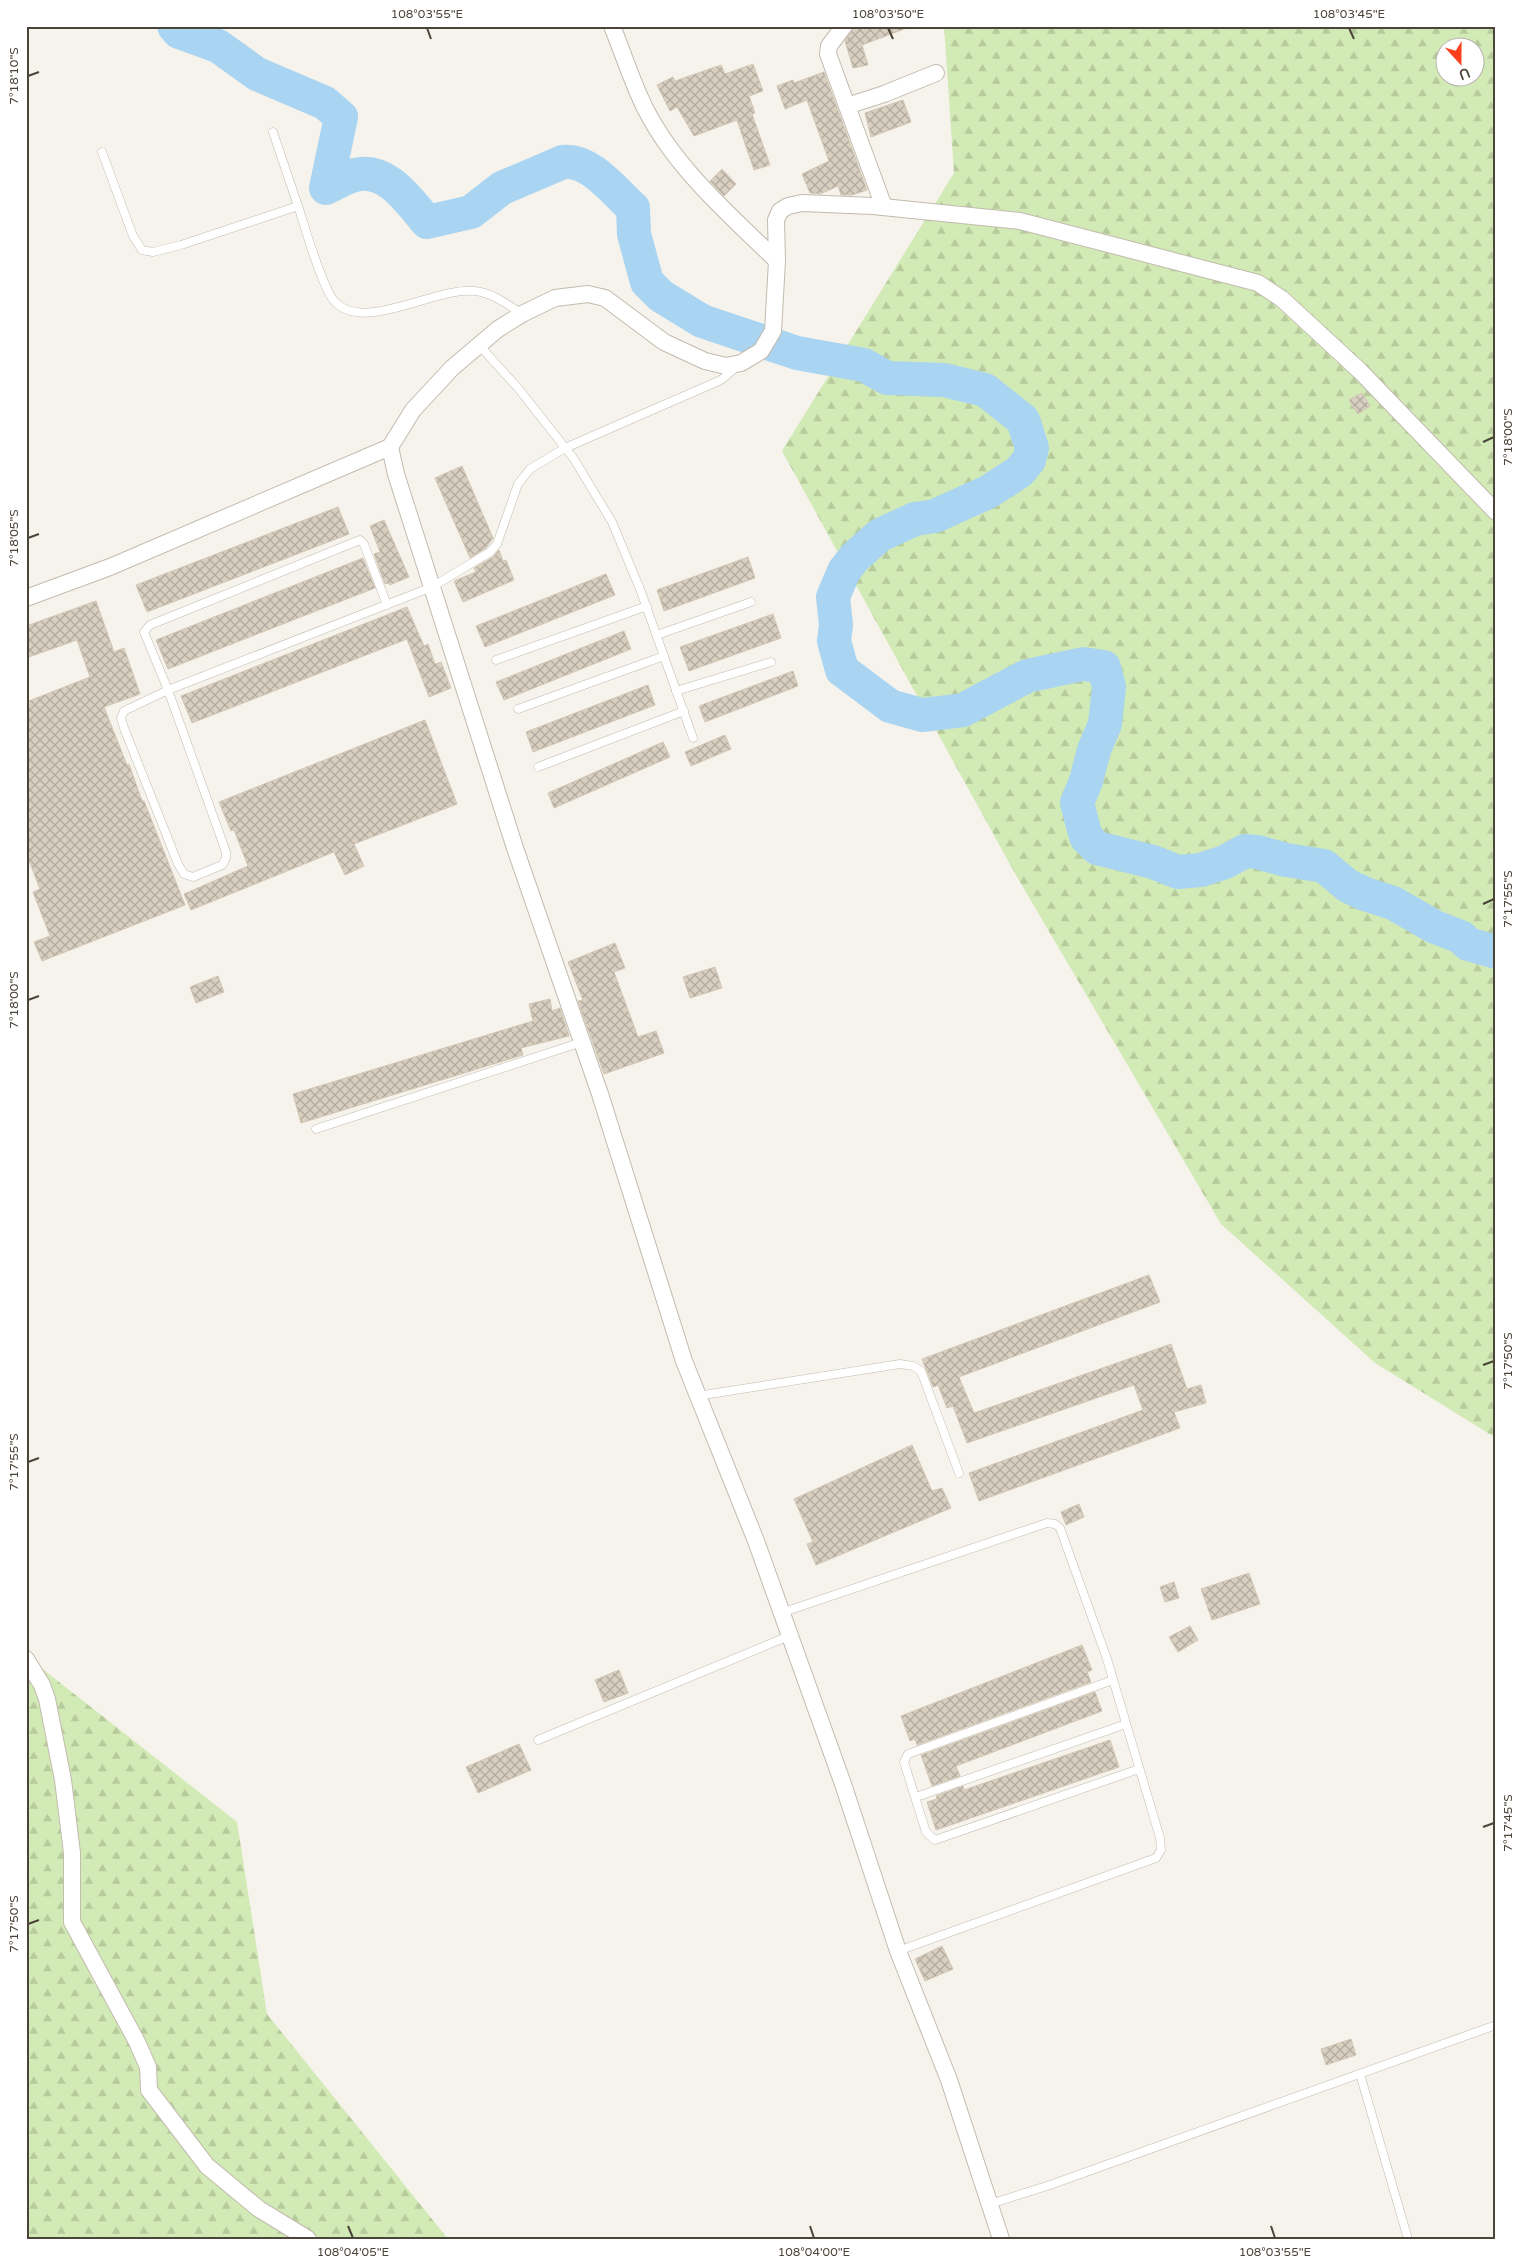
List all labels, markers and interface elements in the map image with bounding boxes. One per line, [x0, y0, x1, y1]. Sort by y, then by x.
text: 108°03'55"E [391, 7, 464, 21]
text: 108°03'50"E [852, 7, 925, 21]
text: 108°03'45"E [1313, 7, 1386, 21]
north arrow [1434, 38, 1484, 88]
text: 7°18'10"S [7, 47, 21, 105]
text: U [1456, 64, 1472, 84]
text: 7°18'00"S [1501, 408, 1515, 466]
text: 7°18'05"S [7, 509, 21, 567]
text: 7°17'55"S [1501, 870, 1515, 928]
text: 7°18'00"S [7, 971, 21, 1029]
text: 7°17'50"S [1501, 1332, 1515, 1390]
text: 7°17'55"S [7, 1433, 21, 1491]
text: 7°17'45"S [1501, 1794, 1515, 1852]
text: 7°17'50"S [7, 1895, 21, 1953]
text: 108°04'05"E [317, 2245, 390, 2259]
text: 108°04'00"E [778, 2245, 851, 2259]
text: 108°03'55"E [1239, 2245, 1312, 2259]

